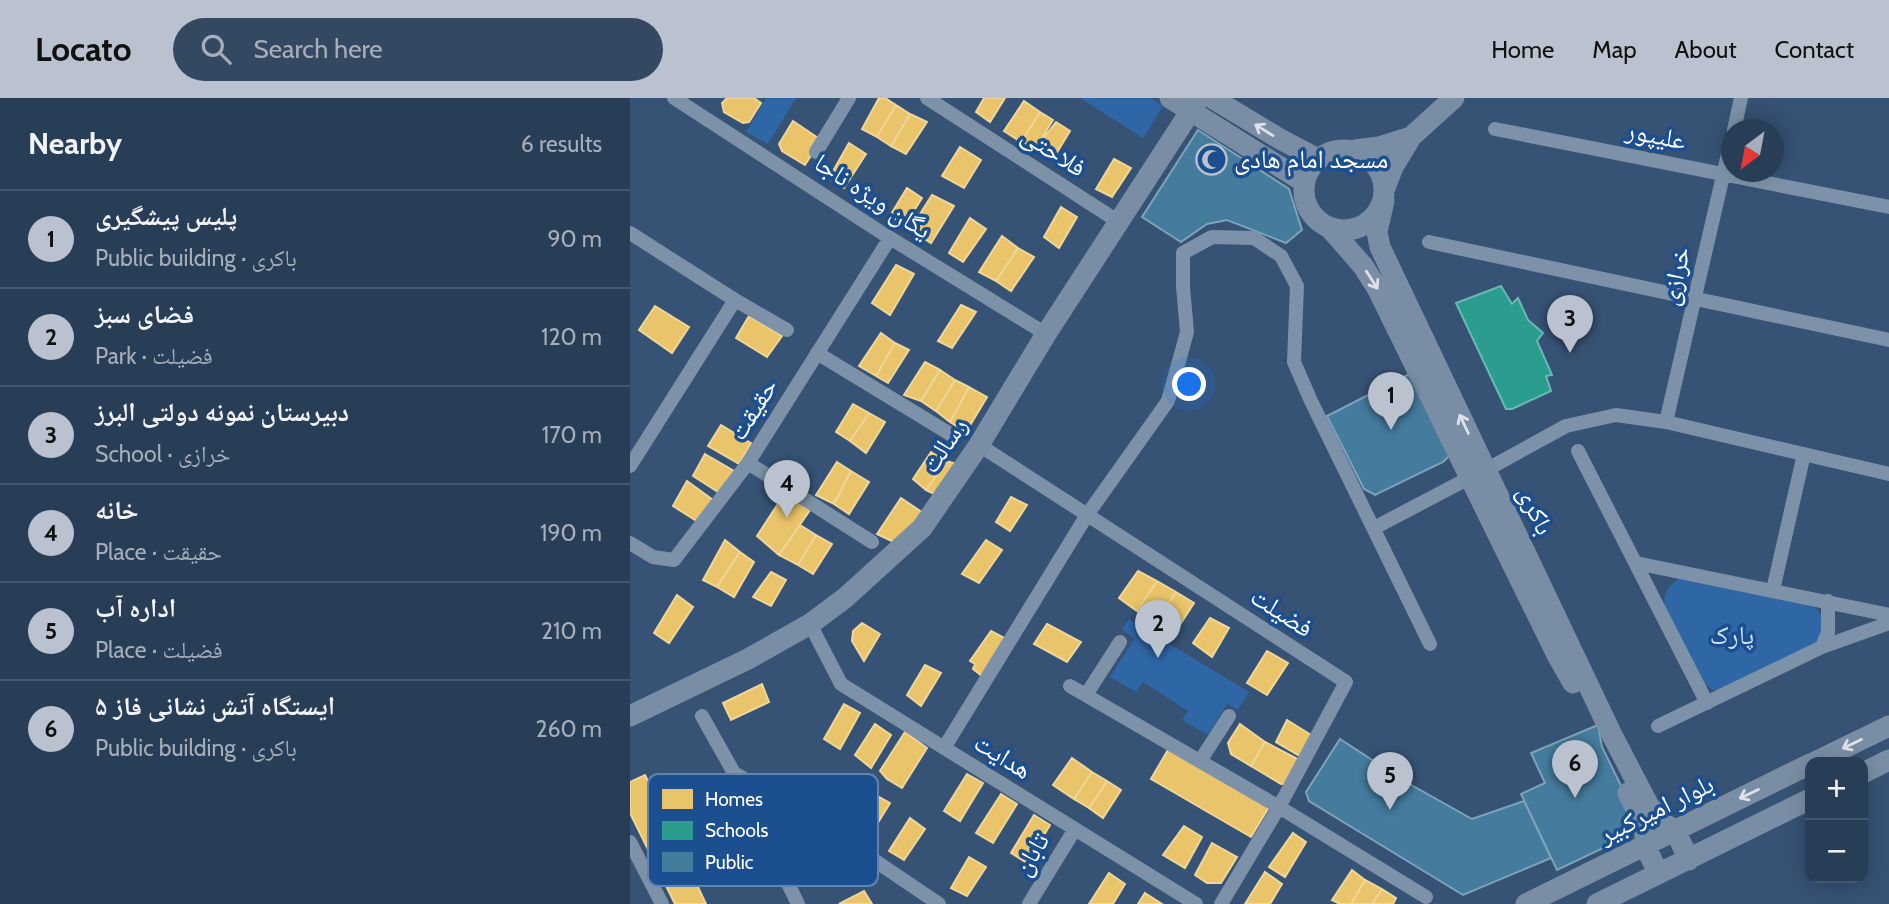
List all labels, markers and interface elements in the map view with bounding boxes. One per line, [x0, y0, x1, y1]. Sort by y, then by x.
search box [173, 18, 663, 81]
text: Locato [35, 29, 131, 69]
icon: search [197, 30, 235, 68]
text: Search here [253, 33, 383, 65]
text: Home [1491, 35, 1554, 64]
text: Map [1592, 35, 1637, 64]
text: About [1675, 35, 1737, 64]
text: Contact [1775, 35, 1854, 64]
street label: علیپور [1622, 113, 1689, 157]
street label: فلاحتی [1016, 118, 1092, 184]
north arrow [1721, 119, 1784, 182]
one-way arrow [1255, 123, 1275, 137]
text: Nearby [28, 125, 122, 162]
text: 6 results [521, 130, 602, 158]
mosque icon: مسجد امام هادی [1194, 142, 1228, 176]
place label: مسجد امام هادی [1234, 143, 1388, 177]
street label: یگان ویژه ناجا [808, 146, 938, 246]
text: پلیس پیشگیری [95, 200, 237, 232]
text: 1 [47, 225, 55, 253]
text: 90 m [548, 225, 602, 253]
street label: خرازی [1653, 243, 1697, 309]
text: Public building · باکری [95, 244, 297, 272]
one-way arrow [1365, 269, 1379, 289]
pin: 3 [1547, 295, 1593, 353]
text: فضای سبز [95, 298, 194, 330]
text: 2 [45, 323, 57, 351]
text: 120 m [541, 323, 602, 351]
text: Park · فضیلت [95, 342, 213, 370]
your location [1172, 367, 1206, 401]
street label: حقیقت [722, 372, 784, 446]
pin: 1 [1368, 372, 1414, 430]
text: دبیرستان نمونه دولتی البرز [95, 396, 349, 428]
street label: رسالت [914, 411, 974, 479]
one-way arrow [1457, 414, 1470, 435]
text: 3 [45, 421, 57, 449]
text: 170 m [542, 421, 602, 449]
text: School · خرازی [95, 440, 230, 468]
pin: 4 [764, 460, 810, 518]
street label: باکری [1511, 480, 1561, 540]
text: خانه [95, 494, 139, 526]
text: 4 [44, 519, 58, 547]
text: 190 m [540, 519, 602, 547]
text: Place · حقیقت [95, 538, 222, 566]
street label: فضیلت [1245, 580, 1319, 644]
text: اداره آب [95, 592, 176, 624]
pin: 2 [1135, 600, 1181, 658]
text: 5 [45, 617, 57, 645]
text: 210 m [541, 617, 602, 645]
park label: پارک [1710, 619, 1754, 651]
text: Place · فضیلت [95, 636, 223, 664]
text: ایستگاه آتش نشانی فاز ۵ [95, 690, 335, 722]
text: 6 [45, 715, 57, 743]
text: 260 m [535, 715, 602, 743]
street label: هدایت [968, 726, 1038, 786]
text: Public building · باکری [95, 734, 297, 762]
one-way arrow [1842, 738, 1863, 752]
pin: 6 [1552, 740, 1598, 798]
pin: 5 [1367, 752, 1413, 810]
map controls [1805, 757, 1868, 883]
button: + [1805, 757, 1868, 820]
street label: بلوار امیرکبیر [1592, 767, 1719, 851]
legend [648, 774, 878, 886]
text: Homes [705, 788, 763, 811]
one-way arrow [1739, 788, 1760, 802]
text: Schools [705, 819, 768, 842]
button: − [1805, 820, 1868, 883]
street label: تابان [1006, 826, 1056, 881]
text: Public [705, 851, 754, 874]

